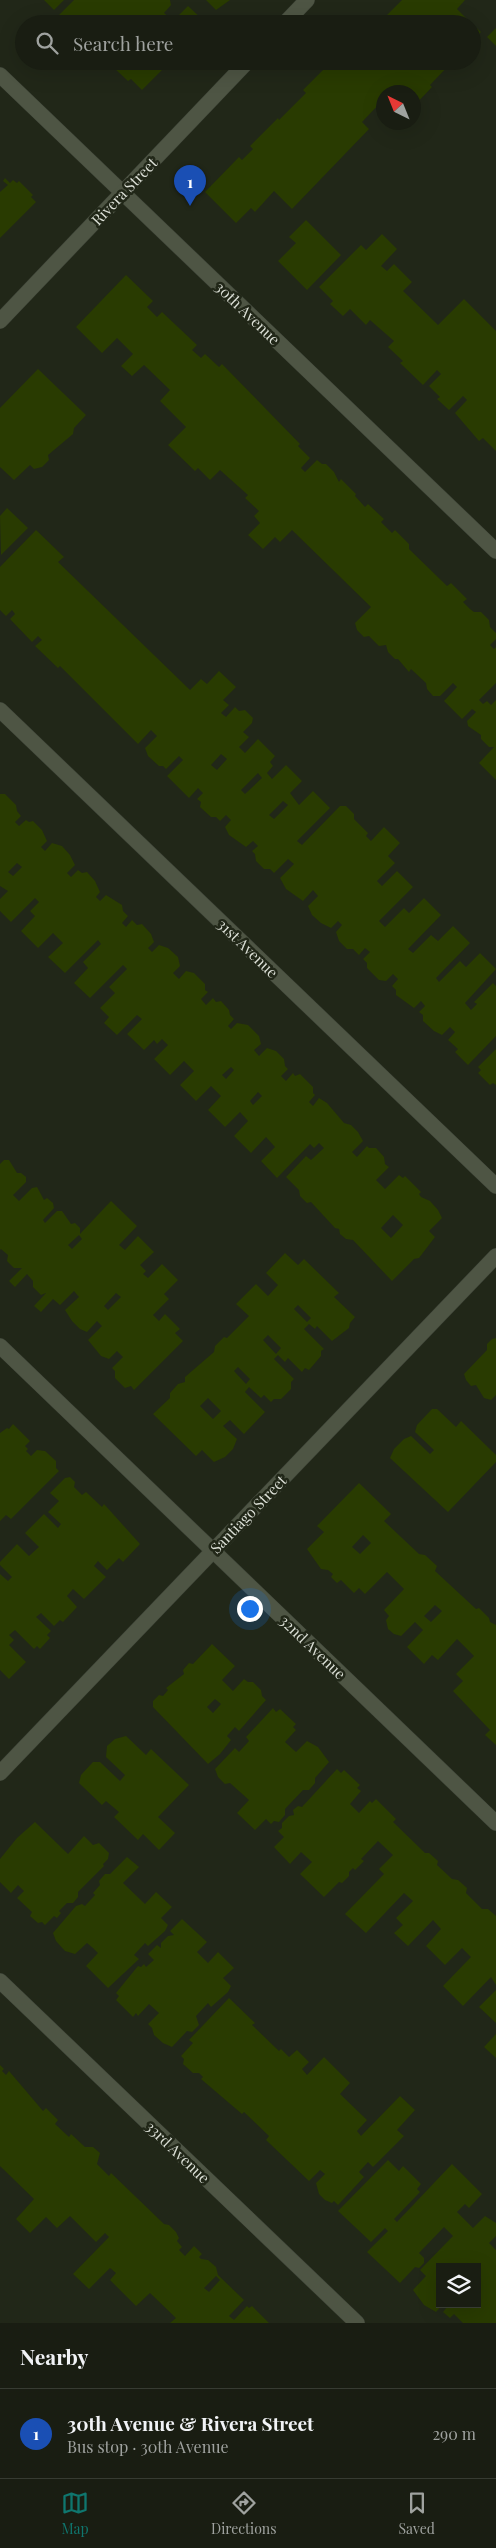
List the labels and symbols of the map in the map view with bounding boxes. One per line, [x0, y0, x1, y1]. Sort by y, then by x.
north arrow [376, 85, 421, 130]
street label: Rivera Street [87, 152, 162, 229]
pin: 1 [174, 165, 206, 206]
street label: 30th Avenue [211, 277, 285, 349]
street label: 31st Avenue [213, 914, 283, 982]
street label: Santiago Street [205, 1470, 291, 1558]
your location [237, 1596, 263, 1622]
street label: 32nd Avenue [276, 1611, 350, 1683]
street label: 33rd Avenue [142, 2117, 214, 2187]

